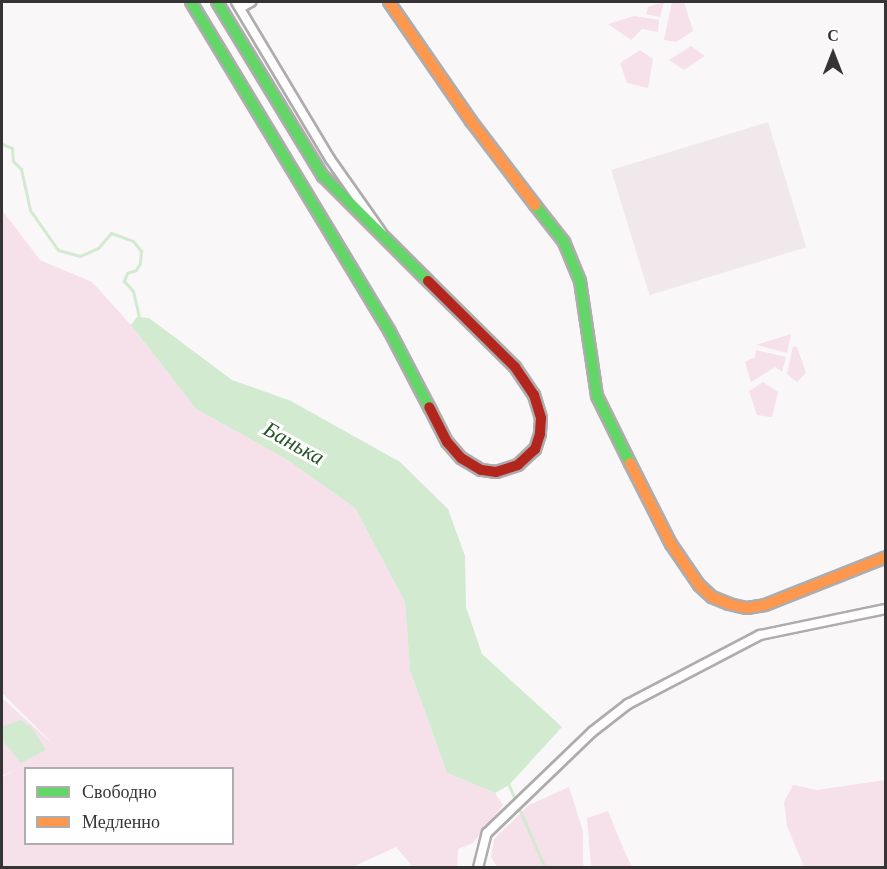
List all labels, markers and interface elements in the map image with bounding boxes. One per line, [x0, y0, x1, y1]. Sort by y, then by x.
north arrow [803, 24, 863, 84]
text: С [827, 27, 839, 44]
water label: Банька [259, 416, 329, 470]
legend [24, 767, 234, 845]
text: Свободно [82, 782, 157, 802]
text: Медленно [82, 812, 160, 832]

